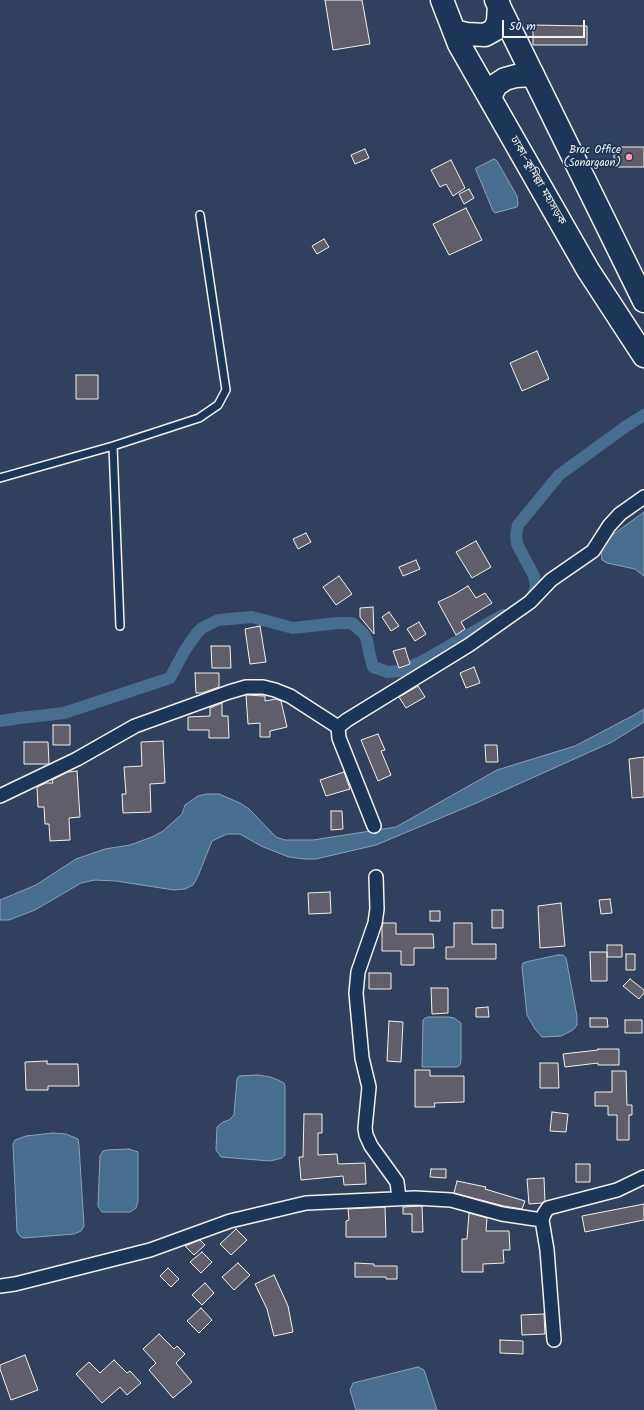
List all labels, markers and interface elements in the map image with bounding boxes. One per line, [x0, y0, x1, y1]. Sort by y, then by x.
scale bar [504, 12, 587, 38]
text: 50 m [509, 17, 536, 36]
street label: ঢাকা–কুমিল্লা মহাসড়ক [506, 135, 568, 227]
place label: Brac Office (Sonargaon) [563, 144, 621, 170]
marker: Brac Office (Sonargaon) [624, 152, 634, 162]

